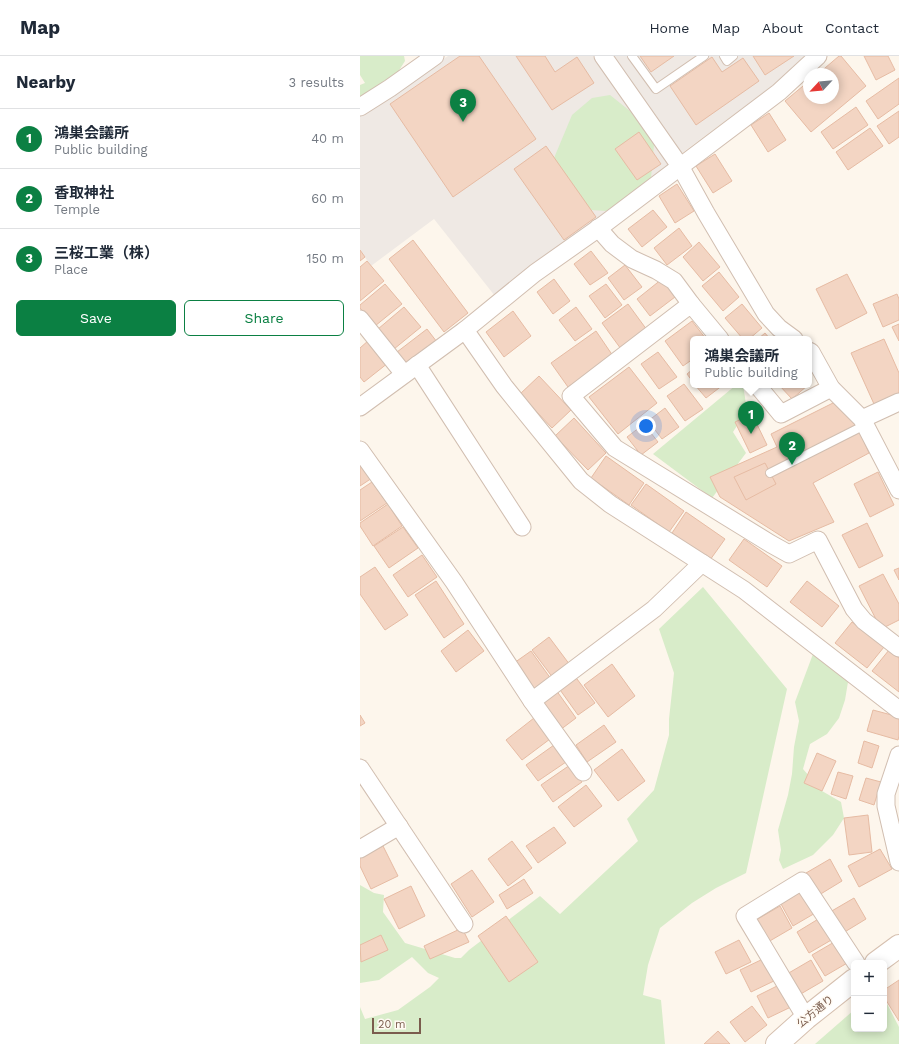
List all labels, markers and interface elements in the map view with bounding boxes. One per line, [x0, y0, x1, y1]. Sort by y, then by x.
text: Map [20, 16, 60, 39]
text: Home [649, 20, 689, 36]
text: Map [711, 20, 740, 36]
text: About [762, 20, 803, 36]
text: Contact [825, 20, 879, 36]
north arrow [803, 68, 839, 104]
text: Nearby [16, 72, 75, 92]
text: 3 results [289, 75, 344, 90]
pin: 3 [450, 89, 476, 122]
text: 鴻巣会議所 [54, 124, 129, 142]
text: 1 [26, 131, 32, 146]
text: 40 m [311, 131, 344, 146]
text: Public building [54, 142, 147, 157]
text: 香取神社 [54, 184, 114, 202]
text: 2 [25, 191, 33, 206]
text: 60 m [311, 191, 344, 206]
text: Temple [54, 202, 100, 217]
text: 三桜工業（株） [54, 244, 159, 262]
text: 3 [25, 251, 33, 266]
text: 150 m [306, 251, 344, 266]
text: Place [54, 262, 88, 277]
button: Save [16, 300, 176, 336]
button: Share [184, 300, 344, 336]
popup [690, 336, 812, 388]
text: 鴻巣会議所 [704, 347, 779, 365]
text: Public building [704, 365, 798, 380]
pin: 1 [738, 401, 764, 434]
your location [636, 416, 656, 436]
pin: 2 [779, 432, 805, 465]
map controls [851, 960, 887, 1032]
button: + [851, 960, 887, 996]
street label: 公方通り [794, 992, 837, 1030]
button: − [851, 996, 887, 1032]
scale bar [372, 1016, 421, 1035]
text: 20 m [378, 1018, 406, 1031]

